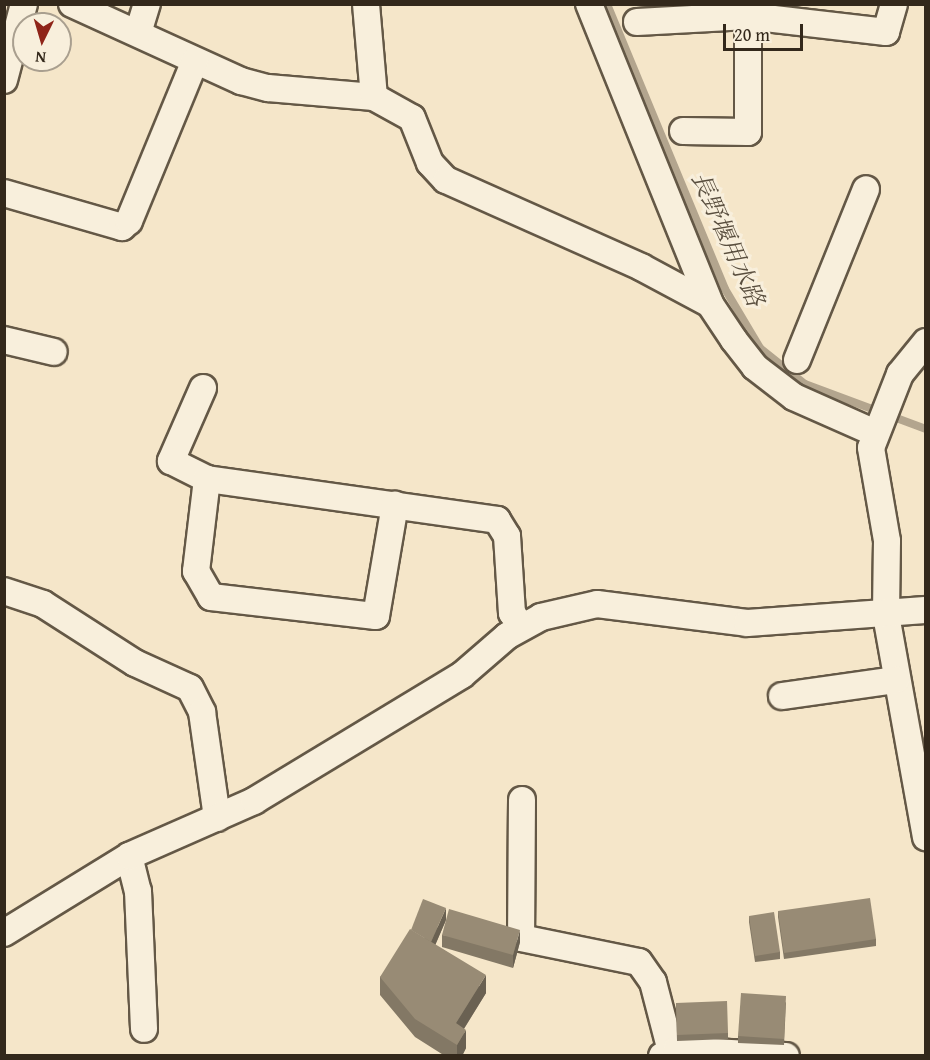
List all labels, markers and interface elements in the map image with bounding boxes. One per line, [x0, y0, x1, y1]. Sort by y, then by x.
north arrow [12, 12, 72, 72]
scale bar [726, 12, 806, 50]
text: 20 m [734, 21, 770, 48]
text: N [34, 46, 47, 70]
water label: 長野堰用水路 [686, 167, 770, 311]

